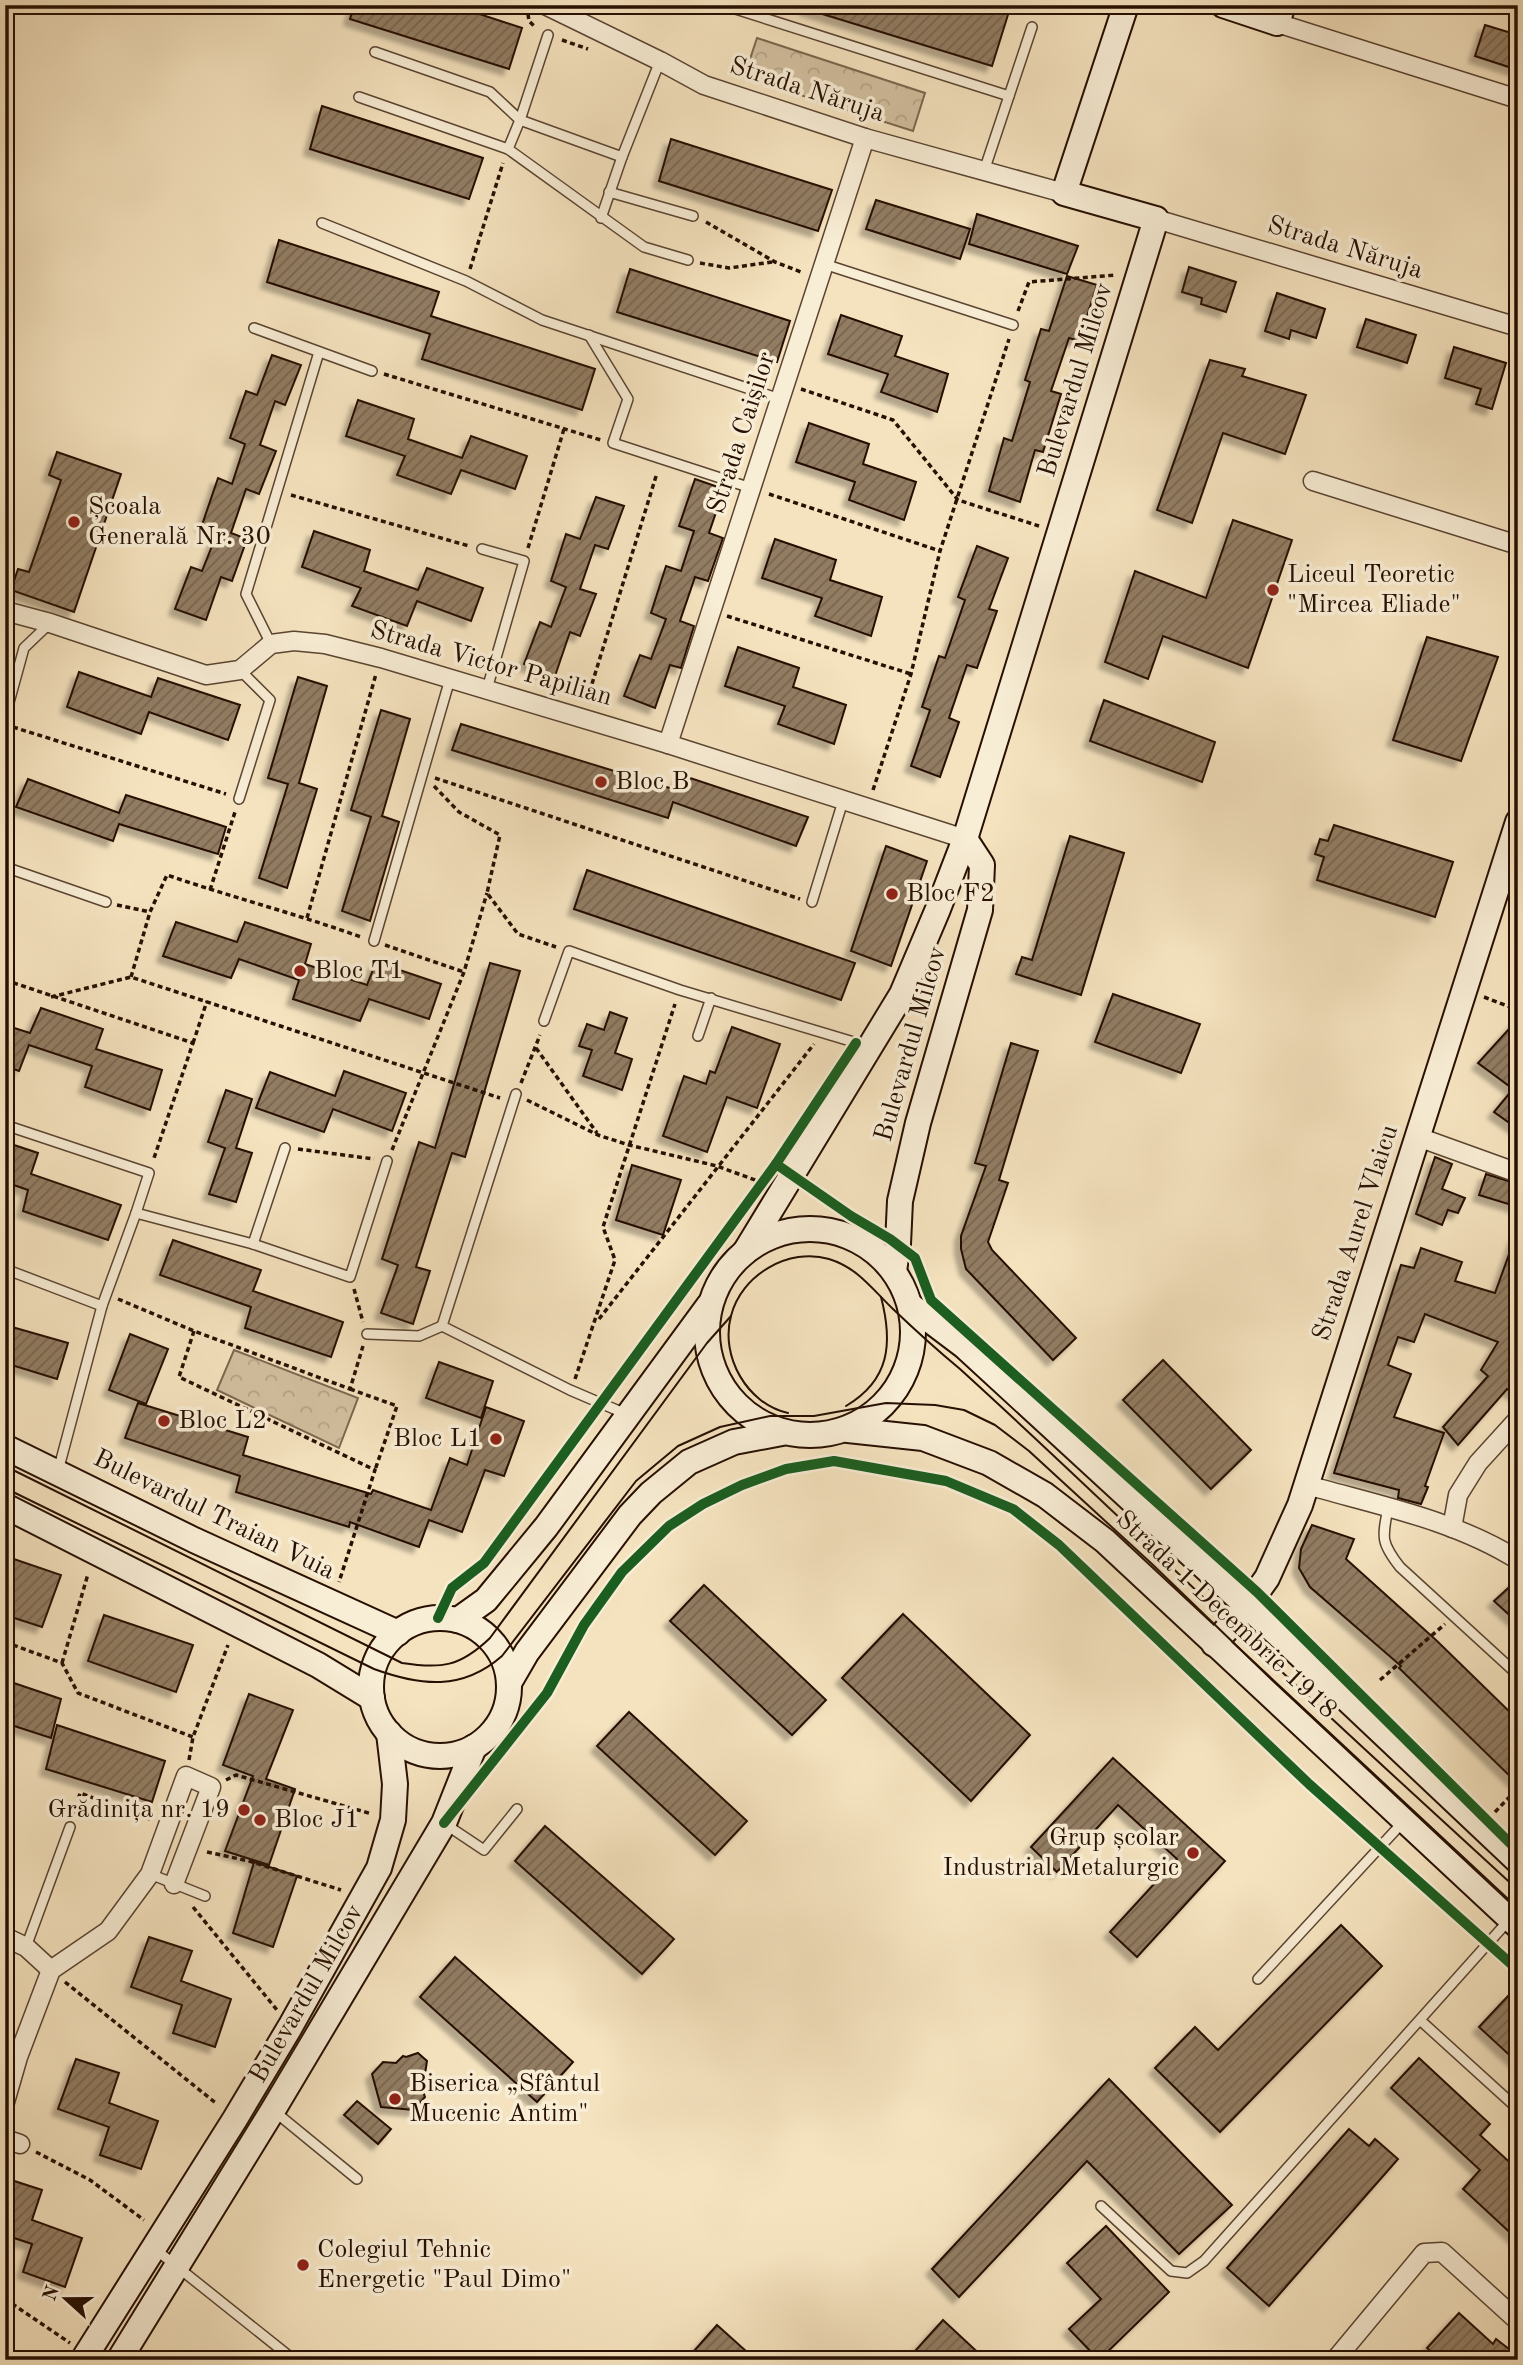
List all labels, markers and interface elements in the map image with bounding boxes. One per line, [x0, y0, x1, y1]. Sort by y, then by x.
street label: Strada Năruja [726, 53, 888, 127]
street label: Strada Năruja [1264, 212, 1426, 284]
street label: Bulevardul Milcov [1034, 280, 1118, 480]
street label: Strada Caișilor [704, 348, 781, 517]
place label: Școala Generală Nr. 30 [88, 494, 271, 550]
marker: Școala Generală Nr. 30 [66, 514, 82, 530]
place label: Liceul Teoretic "Mircea Eliade" [1287, 562, 1461, 618]
marker: Liceul Teoretic "Mircea Eliade" [1265, 582, 1281, 598]
street label: Strada Victor Papilian [367, 617, 615, 711]
place label: Bloc B [615, 769, 689, 795]
marker: Bloc B [593, 774, 609, 790]
place label: Bloc F2 [906, 881, 995, 907]
marker: Bloc F2 [884, 886, 900, 902]
street label: Bulevardul Milcov [871, 943, 951, 1145]
place label: Bloc T1 [314, 958, 404, 984]
marker: Bloc T1 [292, 963, 308, 979]
street label: Strada Aurel Vlaicu [1309, 1122, 1403, 1344]
place label: Bloc L2 [178, 1408, 267, 1434]
marker: Bloc L2 [156, 1413, 172, 1429]
place label: Bloc L1 [393, 1426, 482, 1452]
marker: Bloc L1 [488, 1431, 504, 1447]
street label: Bulevardul Traian Vuia [89, 1445, 339, 1585]
street label: Strada 1 Decembrie 1918 [1111, 1506, 1341, 1724]
place label: Grădinița nr. 19 [47, 1797, 230, 1823]
marker: Grădinița nr. 19 [236, 1802, 252, 1818]
place label: Bloc J1 [274, 1807, 360, 1833]
marker: Bloc J1 [252, 1812, 268, 1828]
place label: Grup școlar Industrial Metalurgic [942, 1825, 1179, 1881]
marker: Grup școlar Industrial Metalurgic [1185, 1845, 1201, 1861]
street label: Bulevardul Milcov [245, 1900, 369, 2088]
place label: Biserica „Sfântul Mucenic Antim" [409, 2071, 600, 2127]
marker: Biserica „Sfântul Mucenic Antim" [387, 2091, 403, 2107]
place label: Colegiul Tehnic Energetic "Paul Dimo" [317, 2237, 571, 2293]
marker: Colegiul Tehnic Energetic "Paul Dimo" [295, 2257, 311, 2273]
north arrow [32, 2264, 102, 2334]
text: N [41, 2283, 64, 2304]

